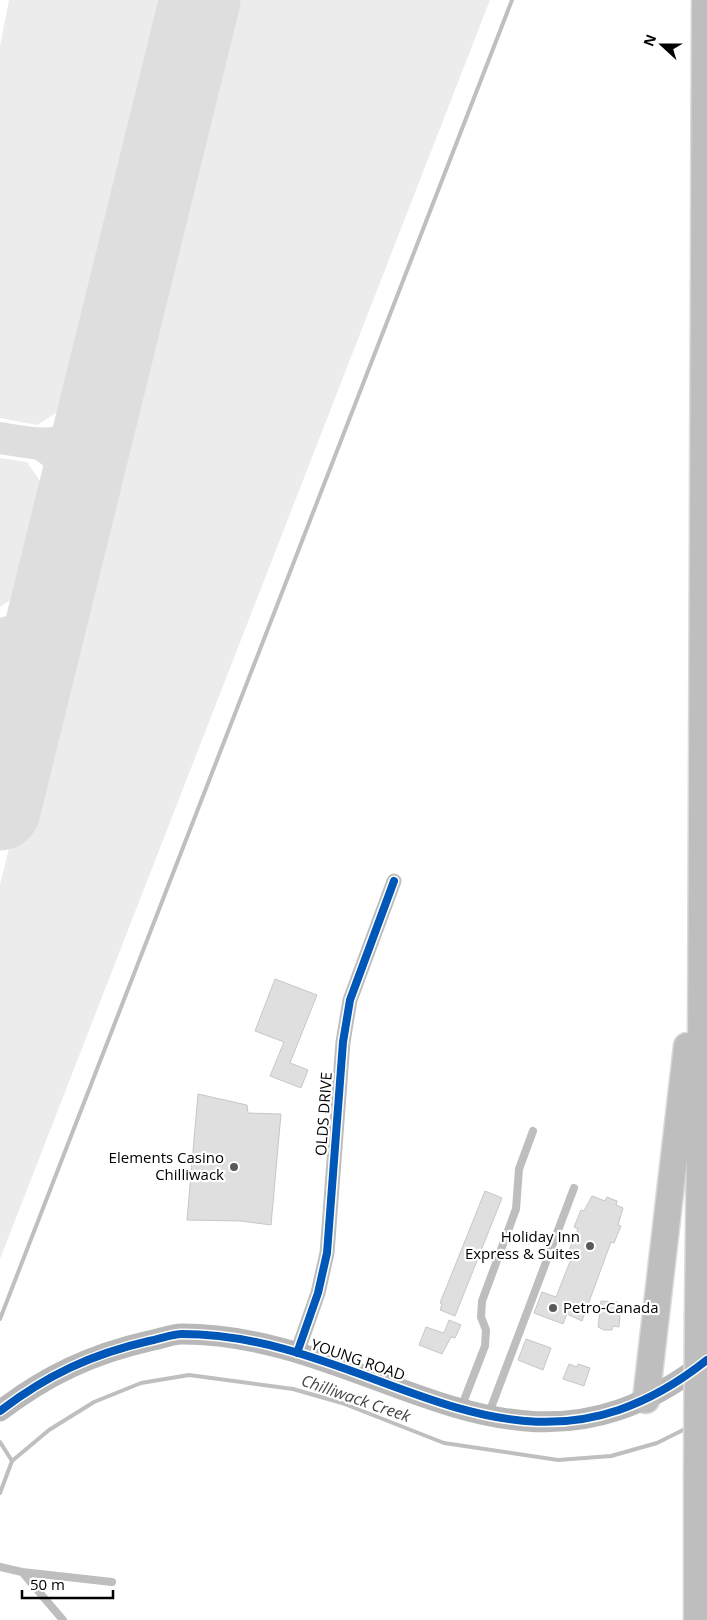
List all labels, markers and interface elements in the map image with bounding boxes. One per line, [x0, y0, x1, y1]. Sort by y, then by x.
north arrow [637, 20, 687, 70]
text: N [638, 31, 660, 49]
street label: OLDS DRIVE [310, 1071, 336, 1157]
place label: Elements Casino Chilliwack [109, 1147, 224, 1184]
marker: Elements Casino Chilliwack [228, 1161, 240, 1173]
place label: Holiday Inn Express & Suites [465, 1226, 580, 1263]
marker: Holiday Inn Express & Suites [584, 1240, 596, 1252]
place label: Petro-Canada [563, 1297, 659, 1317]
marker: Petro-Canada [547, 1302, 559, 1314]
street label: YOUNG ROAD [309, 1334, 408, 1385]
water label: Chilliwack Creek [299, 1369, 415, 1427]
scale bar [22, 1568, 114, 1600]
text: 50 m [30, 1574, 65, 1594]

